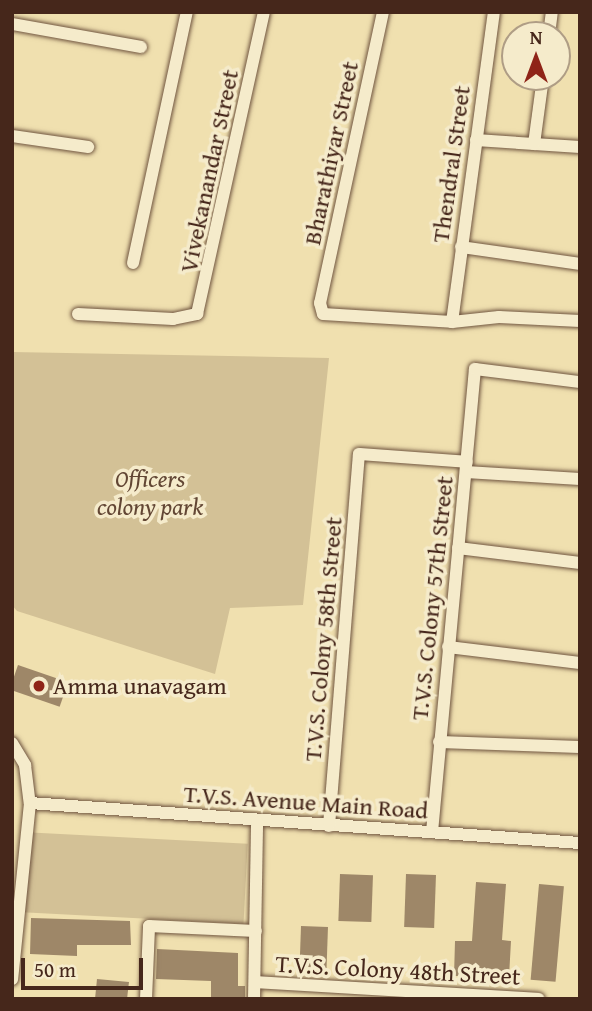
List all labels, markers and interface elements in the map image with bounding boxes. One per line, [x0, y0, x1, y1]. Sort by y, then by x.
north arrow [501, 21, 571, 91]
text: N [530, 23, 542, 51]
street label: Bharathiyar Street [297, 59, 365, 247]
street label: Vivekanandar Street [173, 67, 245, 275]
street label: Thendral Street [426, 84, 476, 244]
park label: Officers colony park [97, 465, 203, 521]
street label: T.V.S. Colony 57th Street [405, 475, 459, 721]
street label: T.V.S. Colony 58th Street [298, 516, 348, 762]
place label: Amma unavagam [53, 672, 227, 700]
marker: Amma unavagam [31, 678, 47, 694]
street label: T.V.S. Avenue Main Road [183, 779, 429, 825]
scale bar [24, 944, 147, 988]
street label: T.V.S. Colony 48th Street [275, 949, 521, 991]
text: 50 m [34, 954, 76, 985]

